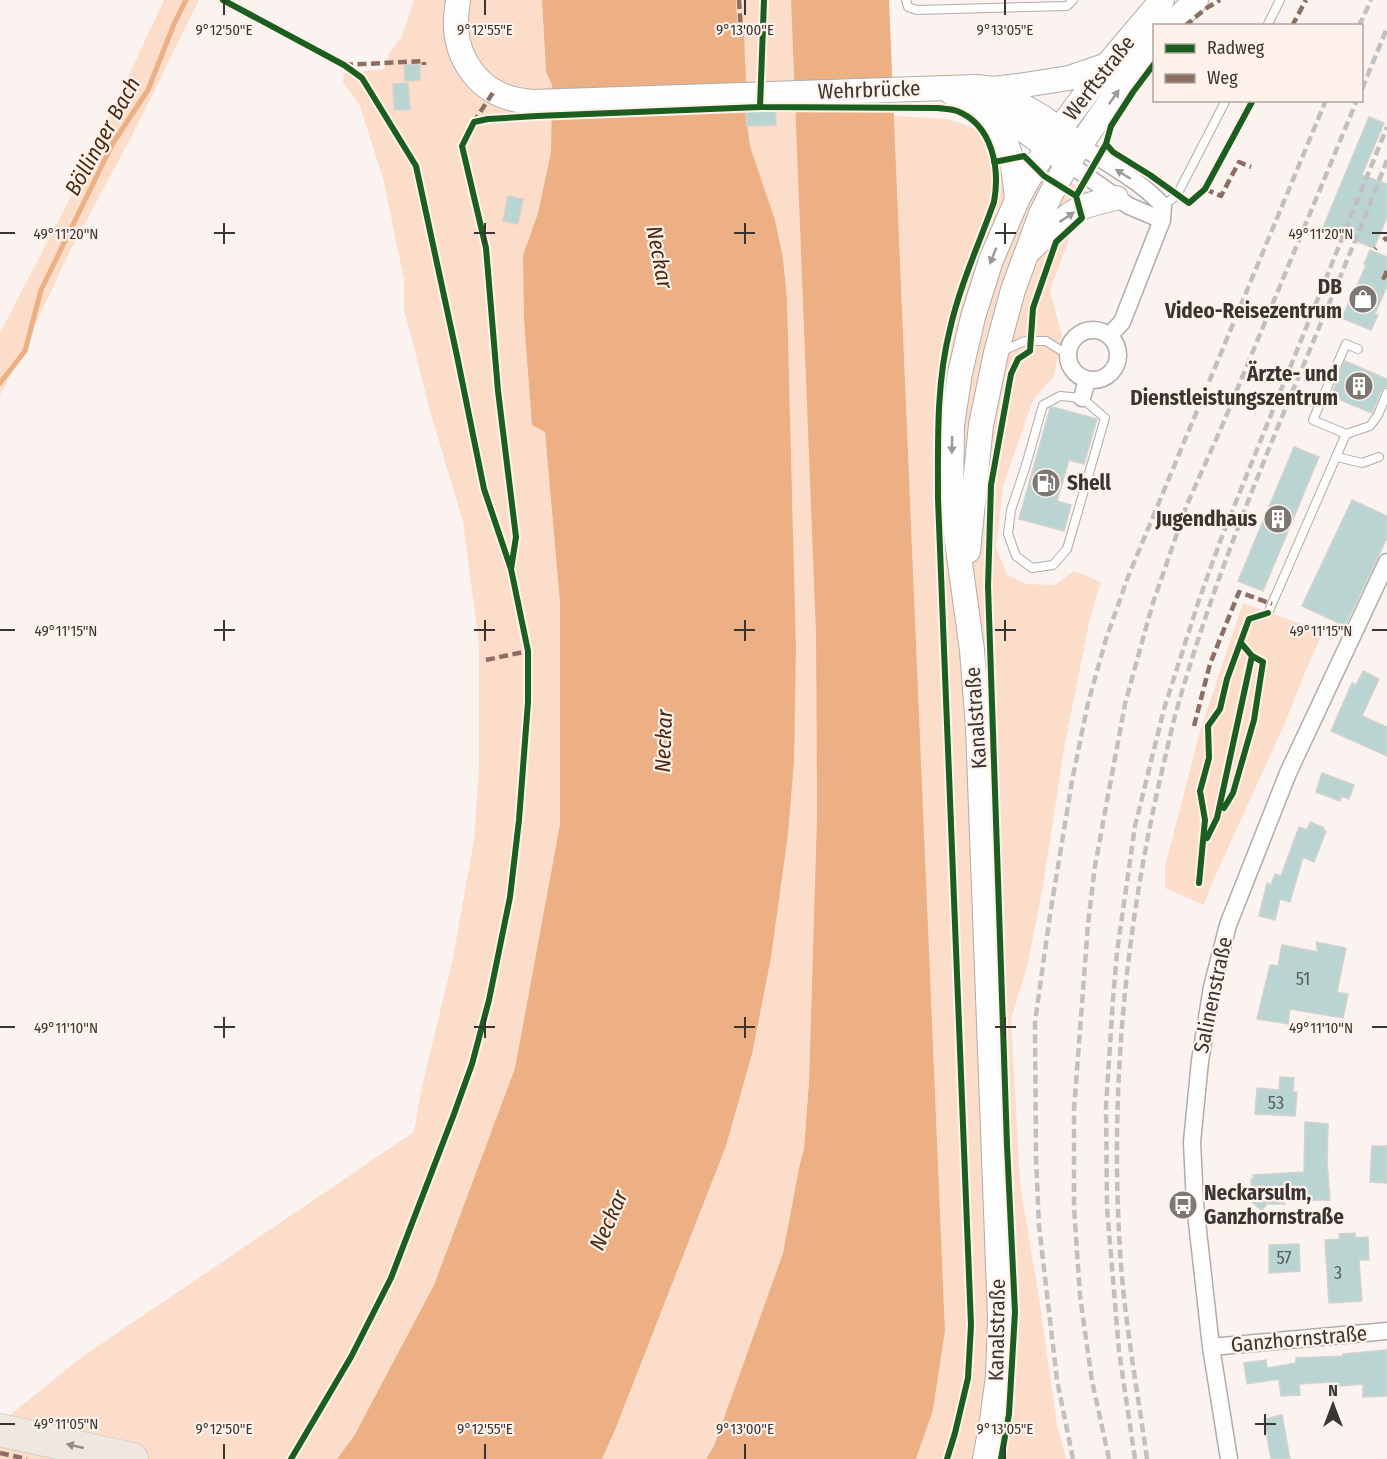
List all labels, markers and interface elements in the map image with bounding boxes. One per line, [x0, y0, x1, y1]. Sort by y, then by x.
text: 9°12'50"E [195, 21, 253, 39]
text: 9°12'55"E [457, 21, 513, 39]
text: 9°13'00"E [716, 21, 774, 39]
text: 9°13'05"E [977, 21, 1033, 39]
legend [1153, 24, 1363, 102]
street label: Werftstraße [1058, 30, 1140, 126]
text: Radweg [1207, 37, 1265, 59]
text: Weg [1207, 67, 1238, 89]
water label: Böllinger Bach [59, 72, 146, 200]
street label: Wehrbrücke [817, 75, 921, 105]
one-way arrow [1108, 88, 1119, 105]
one-way arrow [1115, 168, 1131, 179]
one-way arrow [1059, 212, 1075, 223]
water label: Neckar [640, 224, 679, 292]
text: 49°11'20"N [34, 225, 98, 243]
text: 49°11'20"N [1289, 225, 1353, 243]
one-way arrow [988, 247, 998, 265]
place label: DB Video-Reisezentrum [1164, 274, 1342, 324]
shop icon: DB Video-Reisezentrum [1347, 283, 1379, 315]
place label: Ärzte- und Dienstleistungszentrum [1130, 360, 1338, 411]
building icon: Ärzte- und Dienstleistungszentrum [1343, 370, 1375, 402]
one-way arrow [947, 436, 957, 455]
fuel station icon: Shell [1030, 467, 1062, 499]
place label: Shell [1067, 470, 1111, 496]
building icon: Jugendhaus [1262, 503, 1294, 535]
place label: Jugendhaus [1154, 506, 1257, 532]
text: 49°11'15"N [35, 622, 97, 640]
text: 49°11'15"N [1290, 622, 1352, 640]
street label: Kanalstraße [959, 666, 993, 770]
water label: Neckar [649, 708, 678, 773]
street label: Salinenstraße [1188, 934, 1238, 1056]
house number: 51 [1296, 968, 1310, 990]
text: 49°11'10"N [34, 1019, 98, 1037]
text: 49°11'10"N [1289, 1019, 1353, 1037]
house number: 53 [1268, 1092, 1284, 1114]
place label: Neckarsulm, Ganzhornstraße [1204, 1180, 1344, 1230]
water label: Neckar [583, 1185, 634, 1254]
bus stop icon: Neckarsulm, Ganzhornstraße [1167, 1189, 1199, 1221]
house number: 57 [1276, 1247, 1292, 1269]
house number: 3 [1334, 1262, 1342, 1284]
street label: Kanalstraße [983, 1279, 1011, 1381]
street label: Ganzhornstraße [1230, 1320, 1368, 1358]
north arrow [1303, 1375, 1363, 1435]
text: N [1328, 1381, 1338, 1400]
text: 49°11'05"N [34, 1415, 98, 1433]
text: 9°12'50"E [195, 1420, 253, 1438]
text: 9°12'55"E [457, 1420, 513, 1438]
text: 9°13'00"E [716, 1420, 774, 1438]
text: 9°13'05"E [977, 1420, 1033, 1438]
one-way arrow [65, 1441, 84, 1451]

